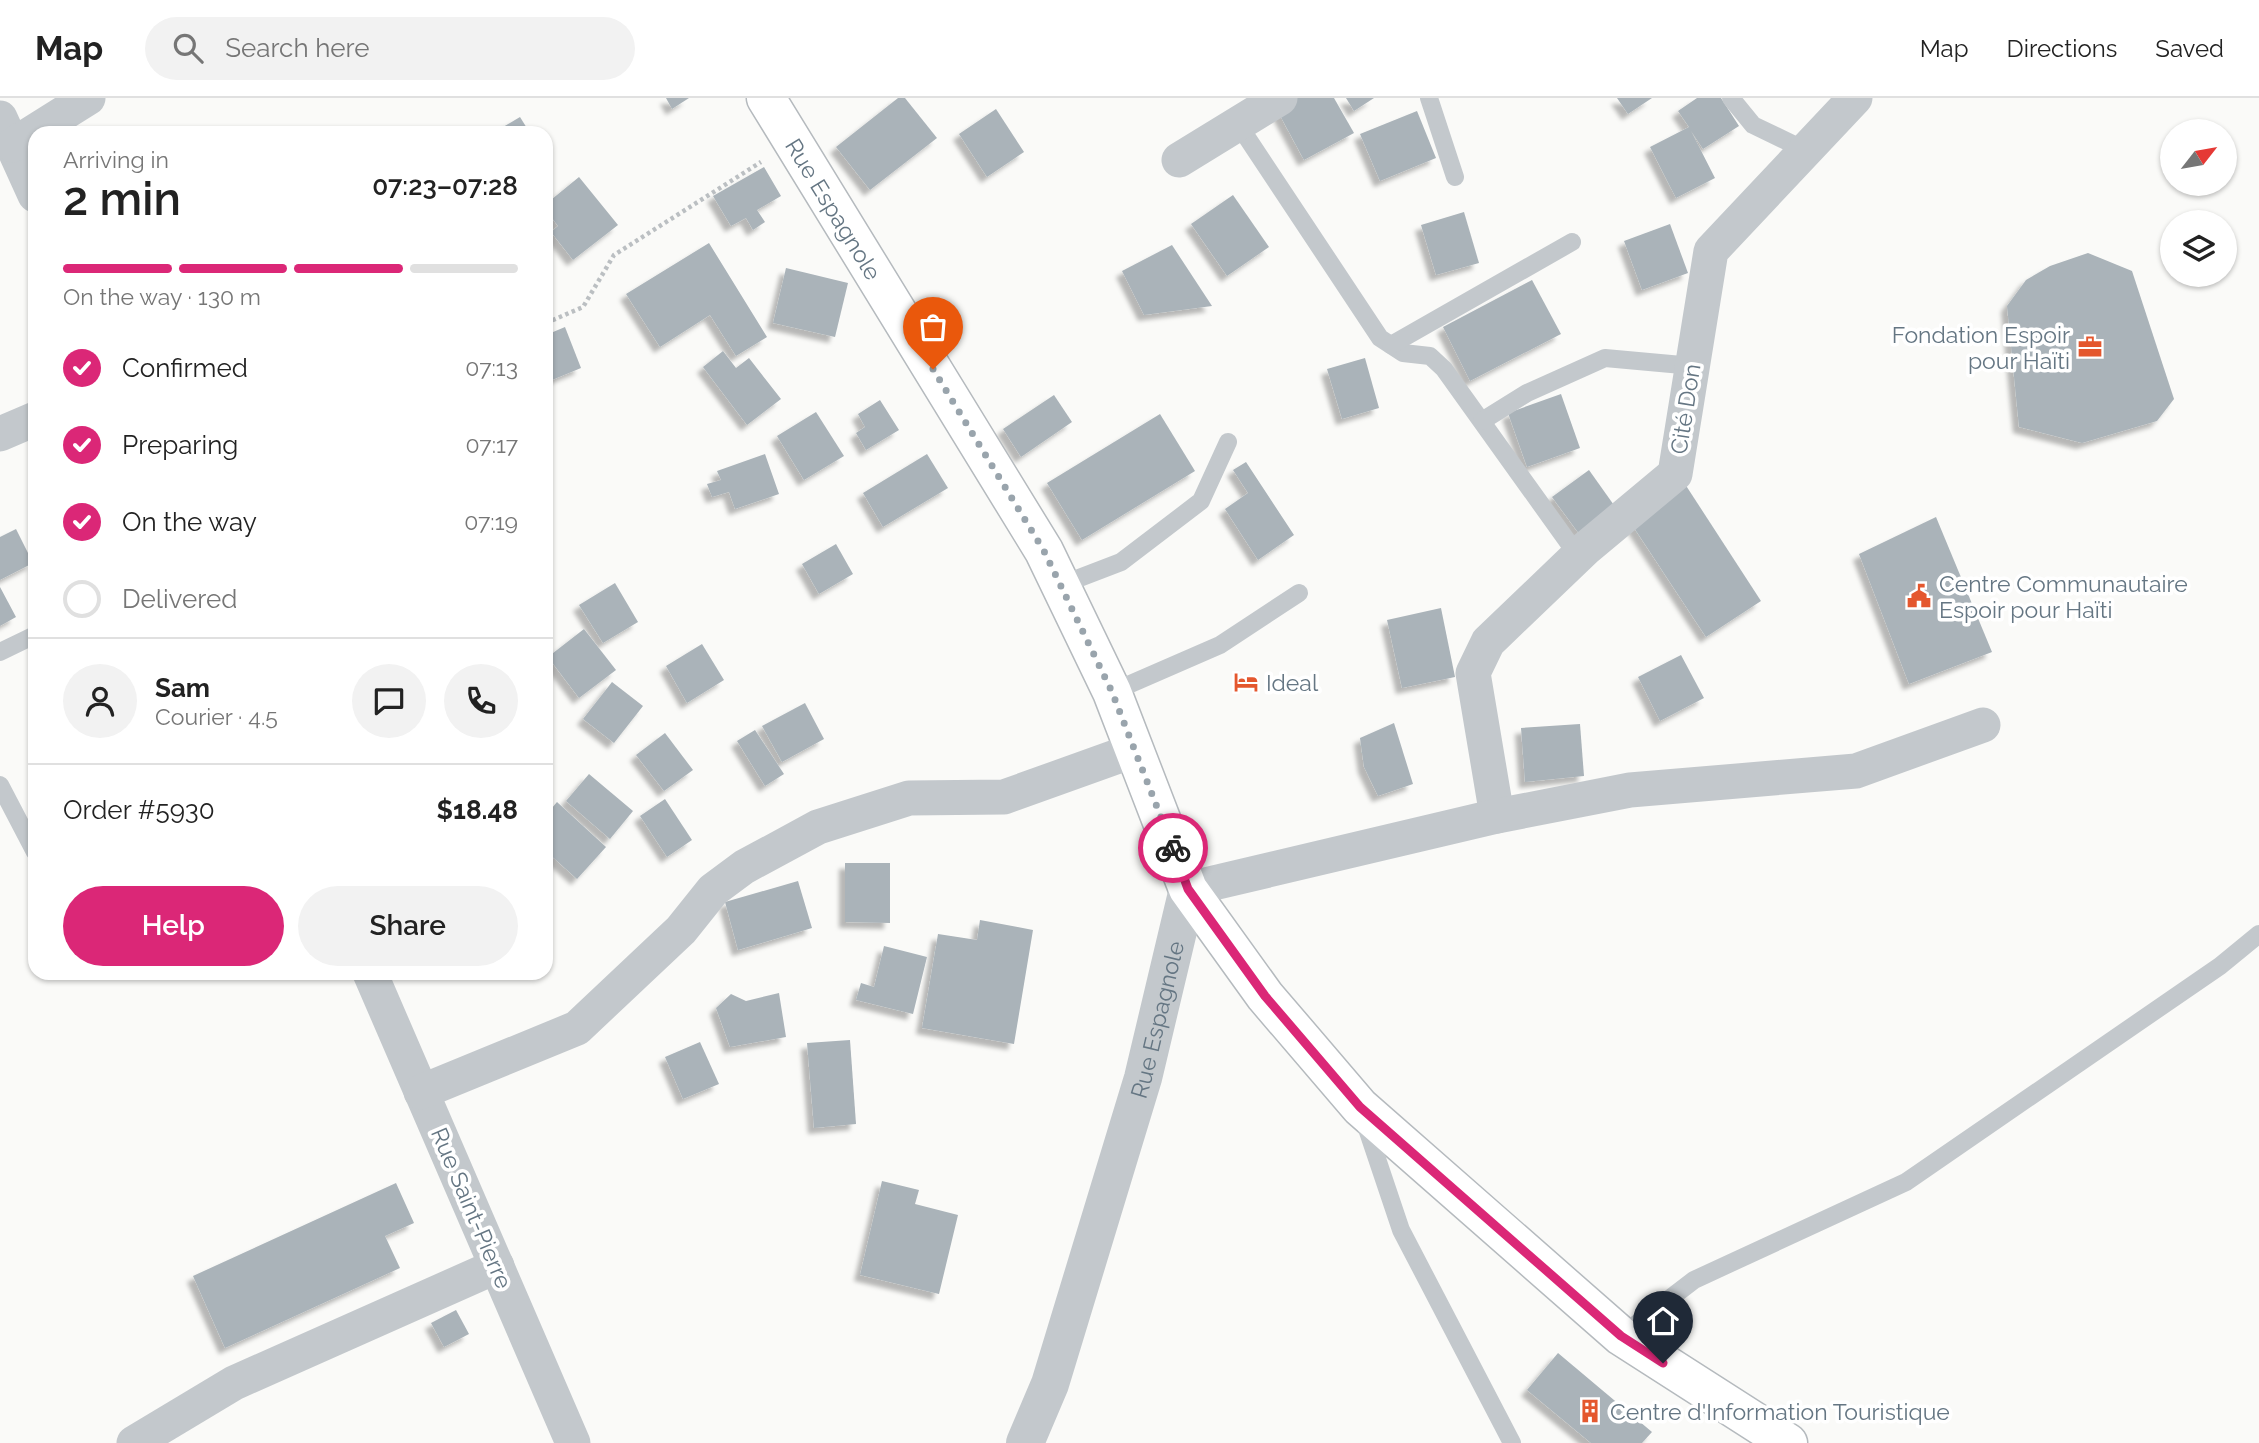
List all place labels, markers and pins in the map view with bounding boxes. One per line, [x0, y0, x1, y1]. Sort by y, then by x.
pin [903, 297, 963, 369]
place label: Fondation Espoir pour Haïti [1892, 321, 2070, 374]
office icon: Fondation Espoir pour Haïti [2076, 333, 2104, 361]
place label: Centre Communautaire Espoir pour Haïti [1939, 570, 2188, 623]
public building icon: Centre Communautaire Espoir pour Haïti [1905, 582, 1933, 610]
hotel icon: Ideal [1232, 668, 1260, 696]
place label: Ideal [1266, 669, 1319, 696]
pin [1633, 1291, 1693, 1363]
building icon: Centre d'Information Touristique [1576, 1397, 1604, 1425]
place label: Centre d'Information Touristique [1610, 1398, 1950, 1425]

